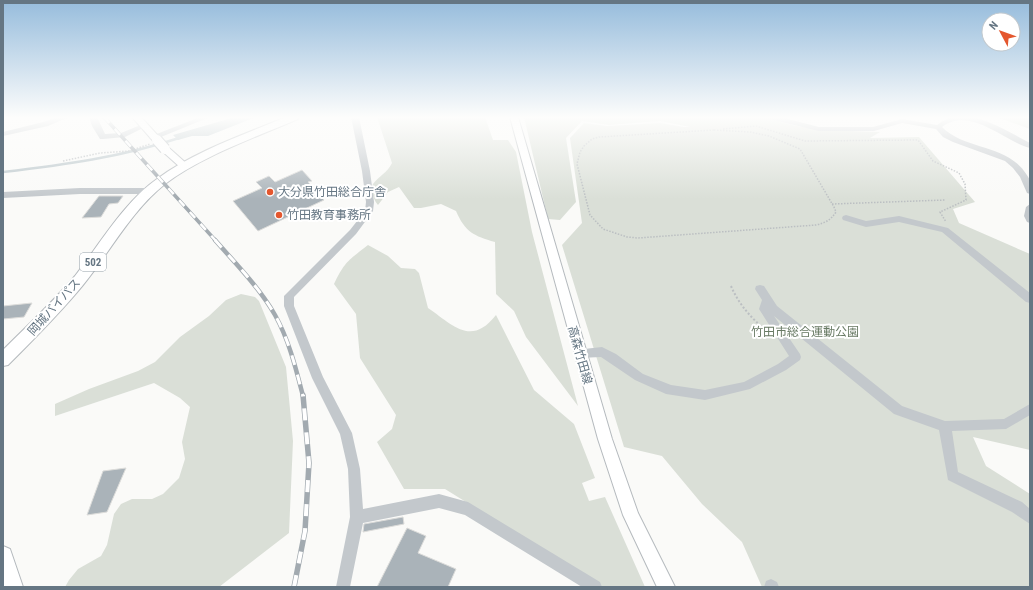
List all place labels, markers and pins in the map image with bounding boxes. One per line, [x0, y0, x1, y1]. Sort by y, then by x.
place label: 大分県竹田総合庁舎 [278, 185, 386, 199]
marker: 大分県竹田総合庁舎 [265, 187, 275, 197]
place label: 竹田教育事務所 [287, 208, 371, 222]
marker: 竹田教育事務所 [274, 210, 284, 220]

